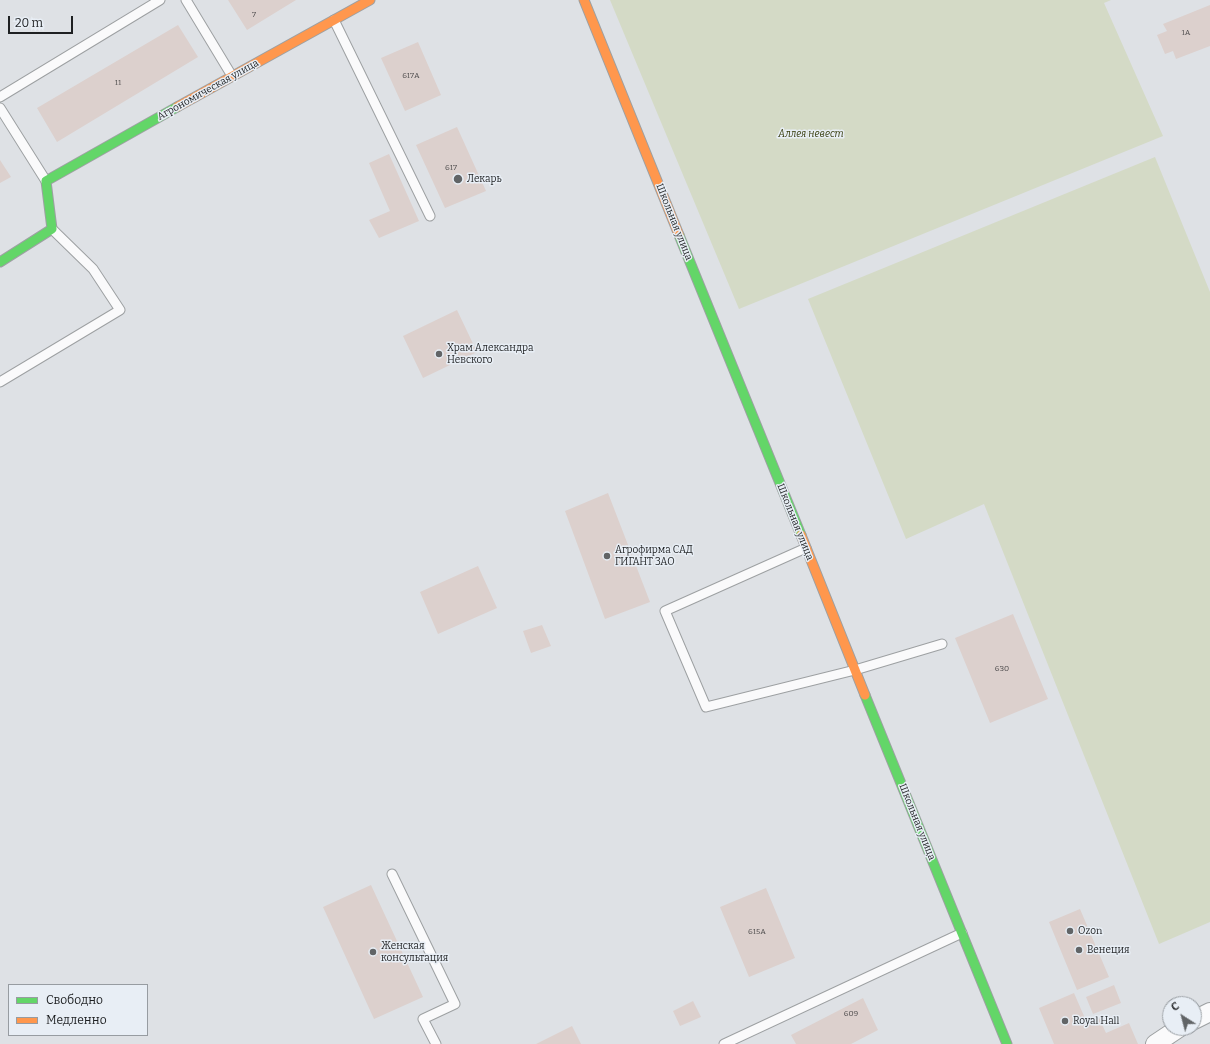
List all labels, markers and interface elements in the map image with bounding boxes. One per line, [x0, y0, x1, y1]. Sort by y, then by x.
scale bar [10, 8, 75, 34]
house number: 7 [252, 10, 256, 20]
text: 20 m [15, 16, 43, 30]
house number: 1А [1182, 28, 1190, 38]
street label: Агрономическая улица [155, 57, 261, 123]
house number: 617А [402, 71, 420, 81]
house number: 11 [115, 78, 121, 88]
park label: Аллея невест [778, 128, 844, 140]
house number: 617 [445, 163, 457, 173]
marker: Лекарь [452, 173, 464, 185]
place label: Лекарь [467, 173, 502, 185]
street label: Школьная улица [653, 182, 695, 262]
place label: Храм Александра Невского [447, 342, 533, 366]
marker: Храм Александра Невского [434, 349, 444, 359]
street label: Школьная улица [774, 482, 816, 562]
place label: Агрофирма САД ГИГАНТ ЗАО [615, 544, 693, 568]
marker: Агрофирма САД ГИГАНТ ЗАО [602, 551, 612, 561]
house number: 630 [995, 664, 1009, 674]
street label: Школьная улица [896, 782, 938, 862]
place label: Ozon [1078, 925, 1102, 937]
marker: Ozon [1065, 926, 1075, 936]
house number: 615А [748, 927, 766, 937]
place label: Женская консультация [381, 940, 448, 964]
place label: Венеция [1087, 944, 1130, 956]
marker: Венеция [1074, 945, 1084, 955]
marker: Женская консультация [368, 947, 378, 957]
legend [8, 984, 148, 1036]
text: Свободно [46, 993, 103, 1007]
north arrow [1162, 996, 1202, 1036]
text: С [1169, 999, 1182, 1014]
house number: 609 [844, 1009, 858, 1019]
text: Медленно [46, 1013, 107, 1027]
place label: Royal Hall [1073, 1015, 1119, 1027]
marker: Royal Hall [1060, 1016, 1070, 1026]

